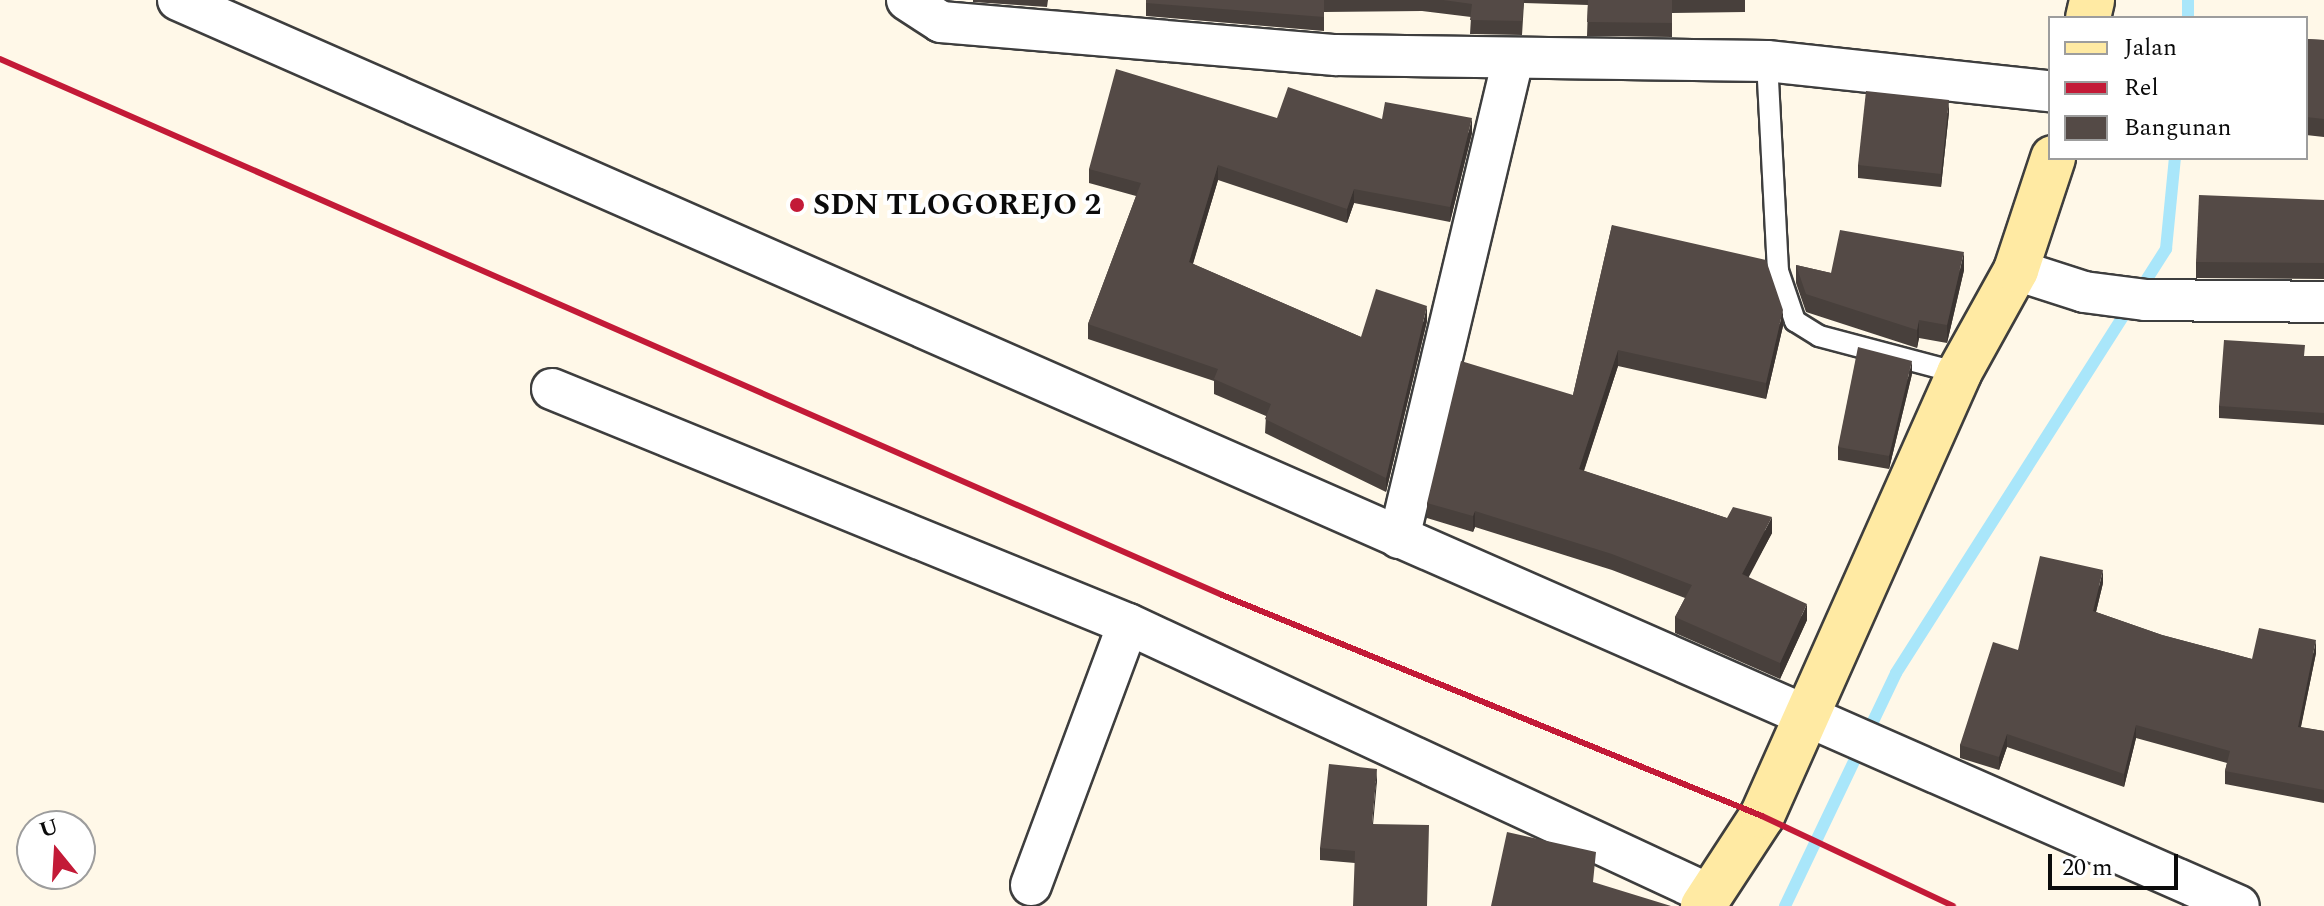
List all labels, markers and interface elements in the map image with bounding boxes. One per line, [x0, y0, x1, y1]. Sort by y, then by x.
legend [2048, 16, 2308, 160]
text: Jalan [2124, 30, 2177, 66]
text: Rel [2124, 70, 2159, 106]
text: Bangunan [2124, 110, 2232, 146]
place label: SDN TLOGOREJO 2 [813, 187, 1101, 223]
marker: SDN TLOGOREJO 2 [788, 196, 806, 214]
north arrow [16, 810, 96, 890]
text: U [35, 810, 63, 847]
scale bar [2052, 838, 2182, 888]
text: 20 m [2062, 850, 2113, 886]

